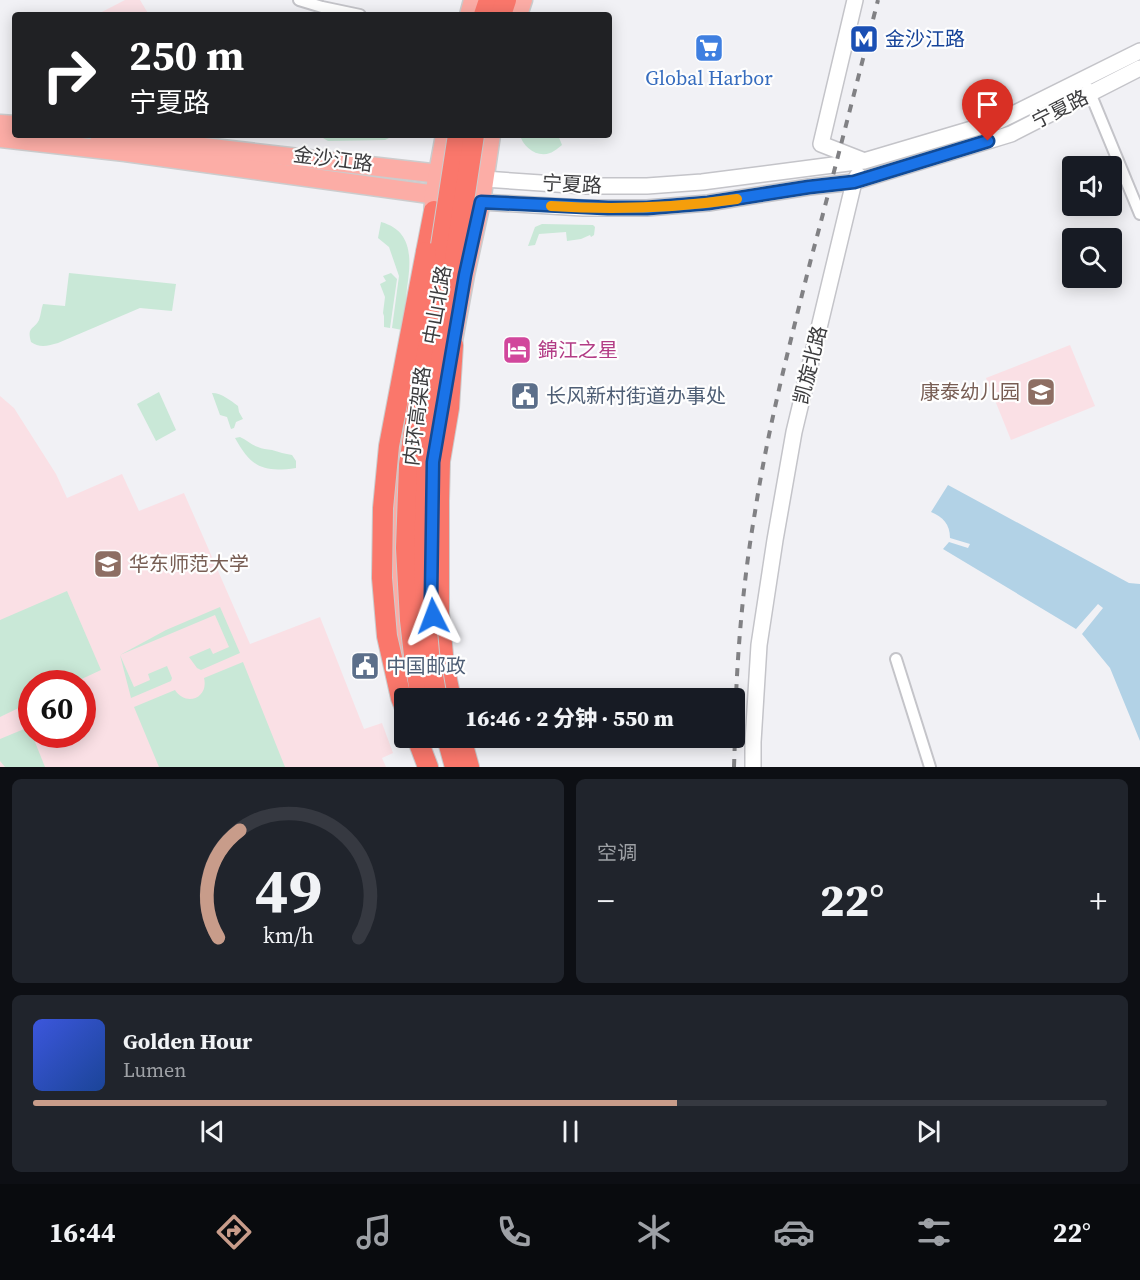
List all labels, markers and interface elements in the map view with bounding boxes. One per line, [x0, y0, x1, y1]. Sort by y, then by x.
metro station icon: 金沙江路 [848, 23, 880, 55]
place label: 金沙江路 [885, 25, 965, 53]
text: 250 m [129, 26, 244, 84]
supermarket icon: Global Harbor [693, 32, 725, 64]
icon: right [30, 36, 108, 114]
place label: Global Harbor [645, 64, 773, 92]
pin [962, 79, 1013, 141]
street label: 宁夏路 [1027, 83, 1093, 135]
text: 宁夏路 [129, 84, 210, 121]
icon: arrive [971, 88, 1004, 121]
street label: 金沙江路 [292, 140, 374, 178]
map controls [1062, 156, 1122, 288]
button: sound [1062, 156, 1122, 216]
street label: 宁夏路 [541, 168, 603, 200]
button: search [1062, 228, 1122, 288]
street label: 中山北路 [416, 263, 458, 347]
street label: 凯旋北路 [787, 323, 833, 407]
hotel icon: 錦江之星 [501, 334, 533, 366]
place label: 錦江之星 [538, 336, 618, 364]
street label: 内环高架路 [397, 365, 437, 467]
school or university icon: 康泰幼儿园 [1025, 376, 1057, 408]
place label: 康泰幼儿园 [920, 378, 1020, 406]
public building icon: 长风新村街道办事处 [509, 380, 541, 412]
place label: 长风新村街道办事处 [546, 382, 726, 410]
school or university icon: 华东师范大学 [92, 548, 124, 580]
place label: 华东师范大学 [129, 550, 249, 578]
position arrow [401, 584, 465, 648]
public building icon: 中国邮政 [349, 650, 381, 682]
place label: 中国邮政 [386, 652, 466, 680]
speed limit sign: 60 [18, 670, 96, 748]
text: 16:46 · 2 分钟 · 550 m [465, 703, 674, 733]
text: 空调 [597, 839, 637, 867]
text: 49 [254, 847, 322, 933]
text: 22° [820, 869, 884, 931]
text: − [597, 878, 615, 923]
text: + [1089, 878, 1107, 923]
text: km/h [262, 921, 314, 950]
text: Golden Hour [123, 1026, 252, 1056]
text: Lumen [123, 1056, 186, 1084]
icon: previous [196, 1115, 229, 1148]
icon: pause [554, 1115, 587, 1148]
icon: next [912, 1115, 945, 1148]
icon: directions [213, 1211, 255, 1253]
icon: music [353, 1211, 395, 1253]
icon: phone [493, 1211, 535, 1253]
icon: climate [633, 1211, 675, 1253]
icon: car [773, 1211, 815, 1253]
icon: filters [913, 1211, 955, 1253]
text: 16:44 [49, 1214, 116, 1251]
text: 22° [1053, 1214, 1091, 1251]

